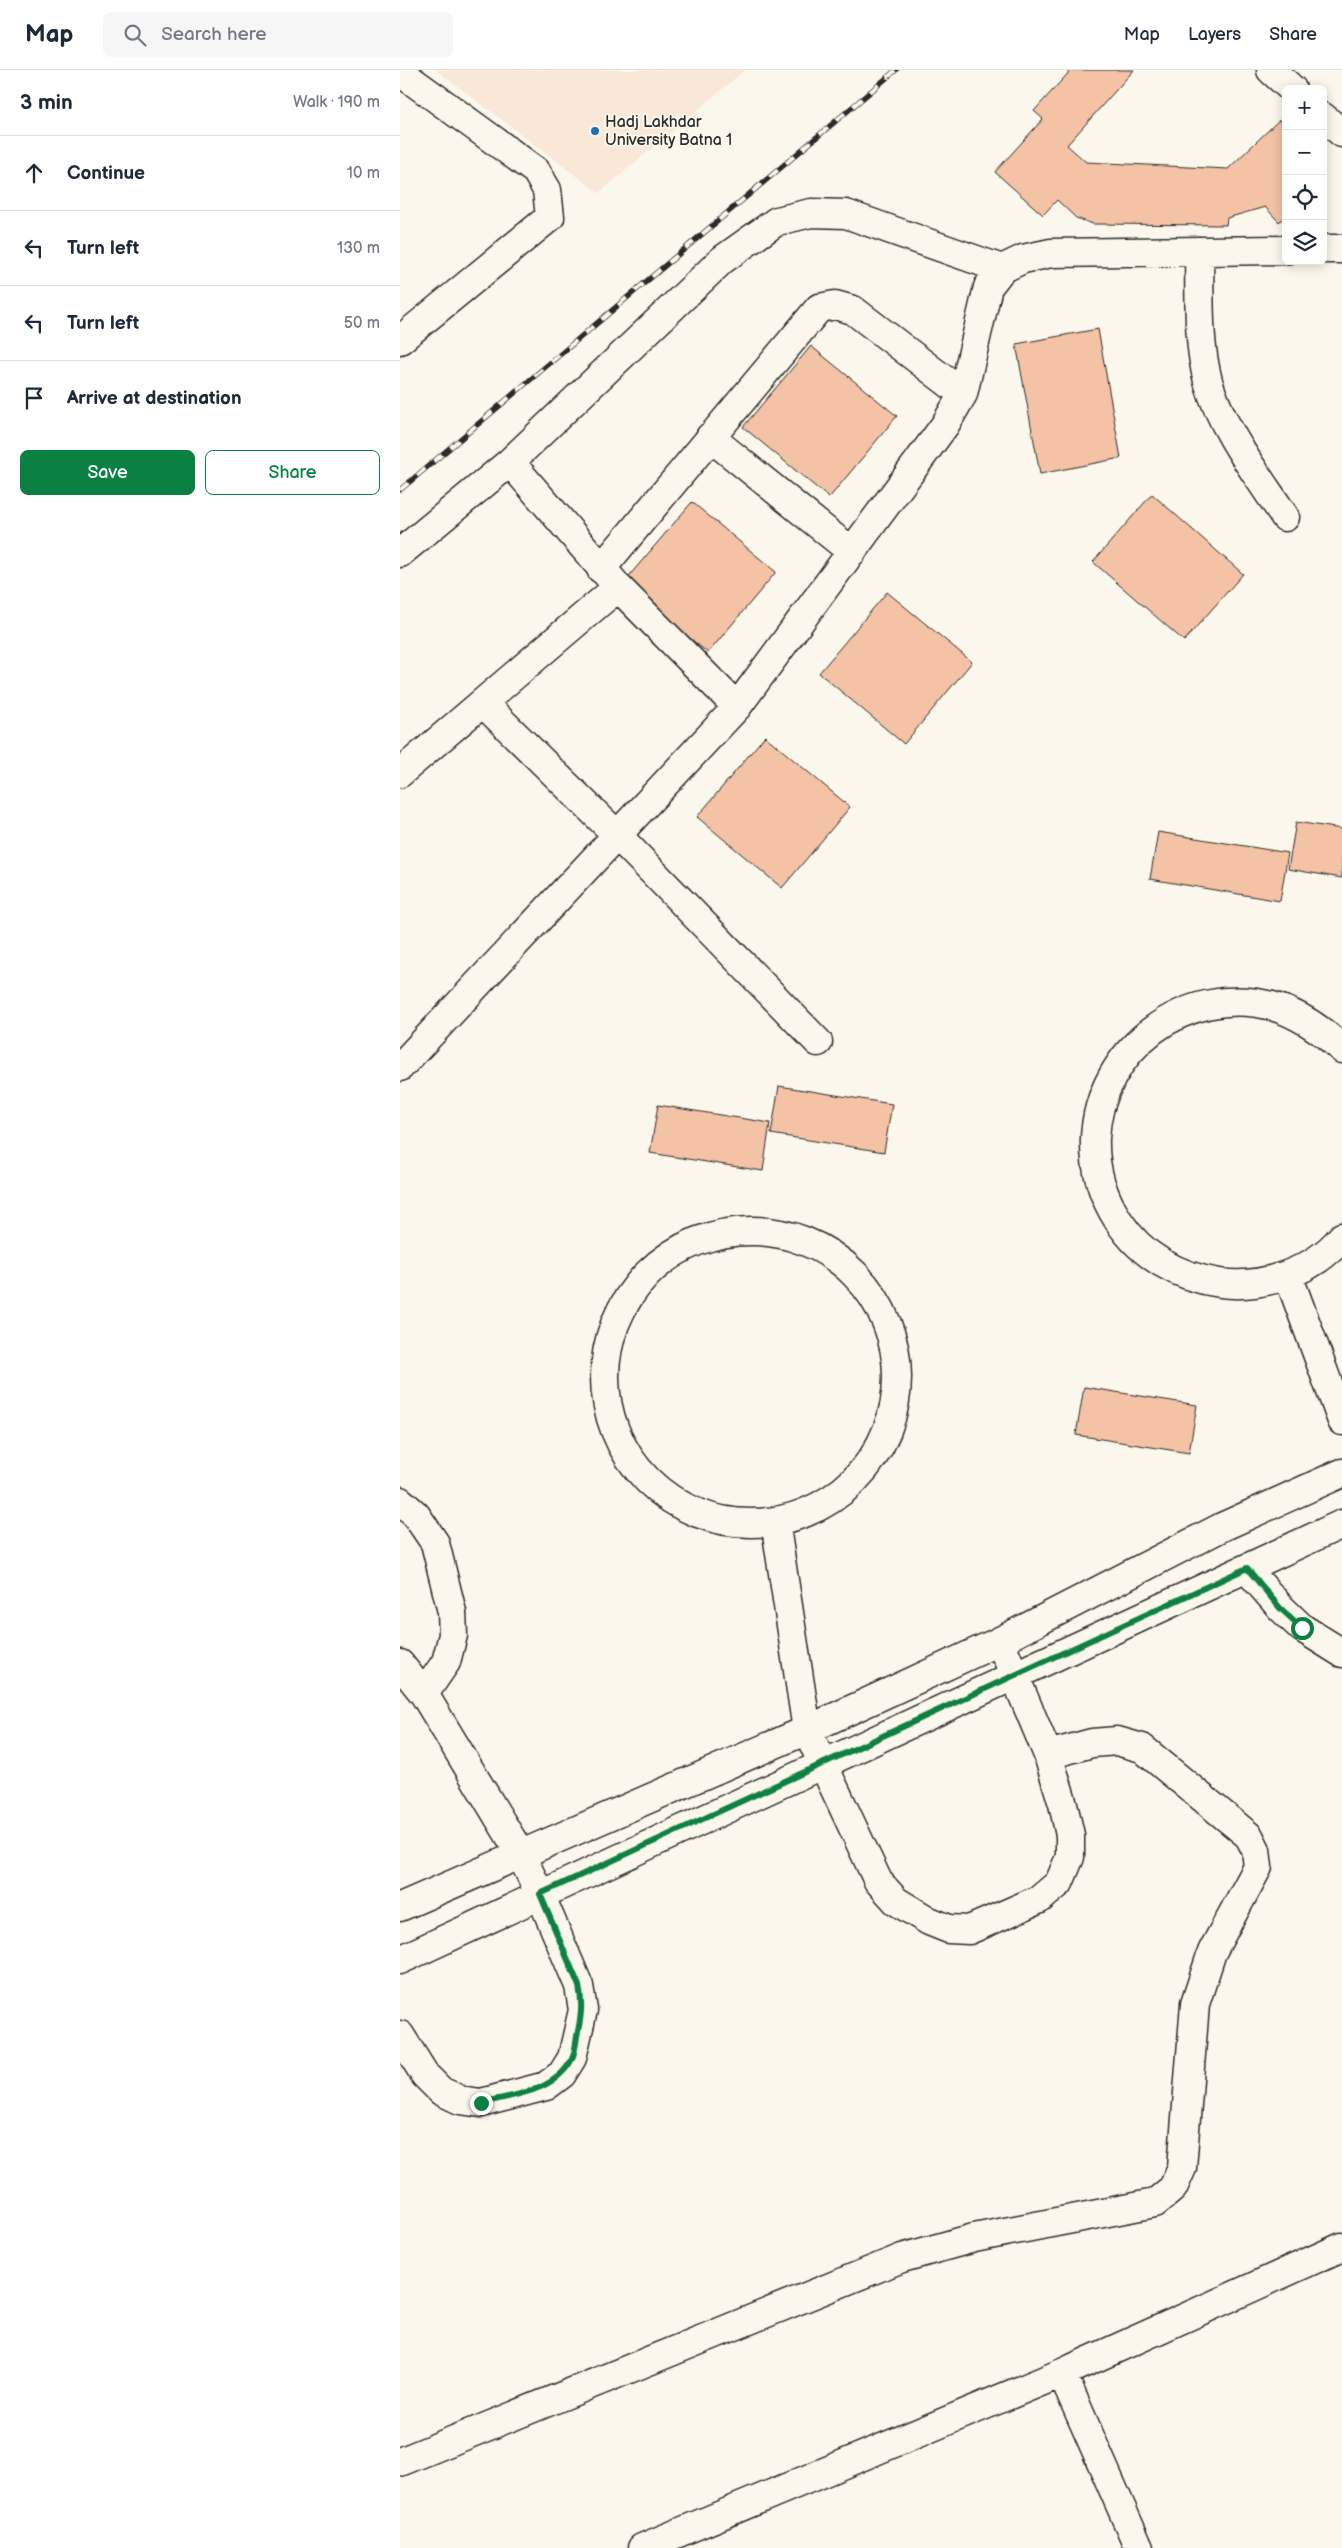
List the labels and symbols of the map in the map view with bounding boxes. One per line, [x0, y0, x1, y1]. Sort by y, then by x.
place label: Hadj Lakhdar University Batna 1 [605, 113, 732, 150]
marker: Hadj Lakhdar University Batna 1 [589, 125, 601, 137]
route start [1291, 1617, 1314, 1640]
route end [470, 2092, 493, 2115]

